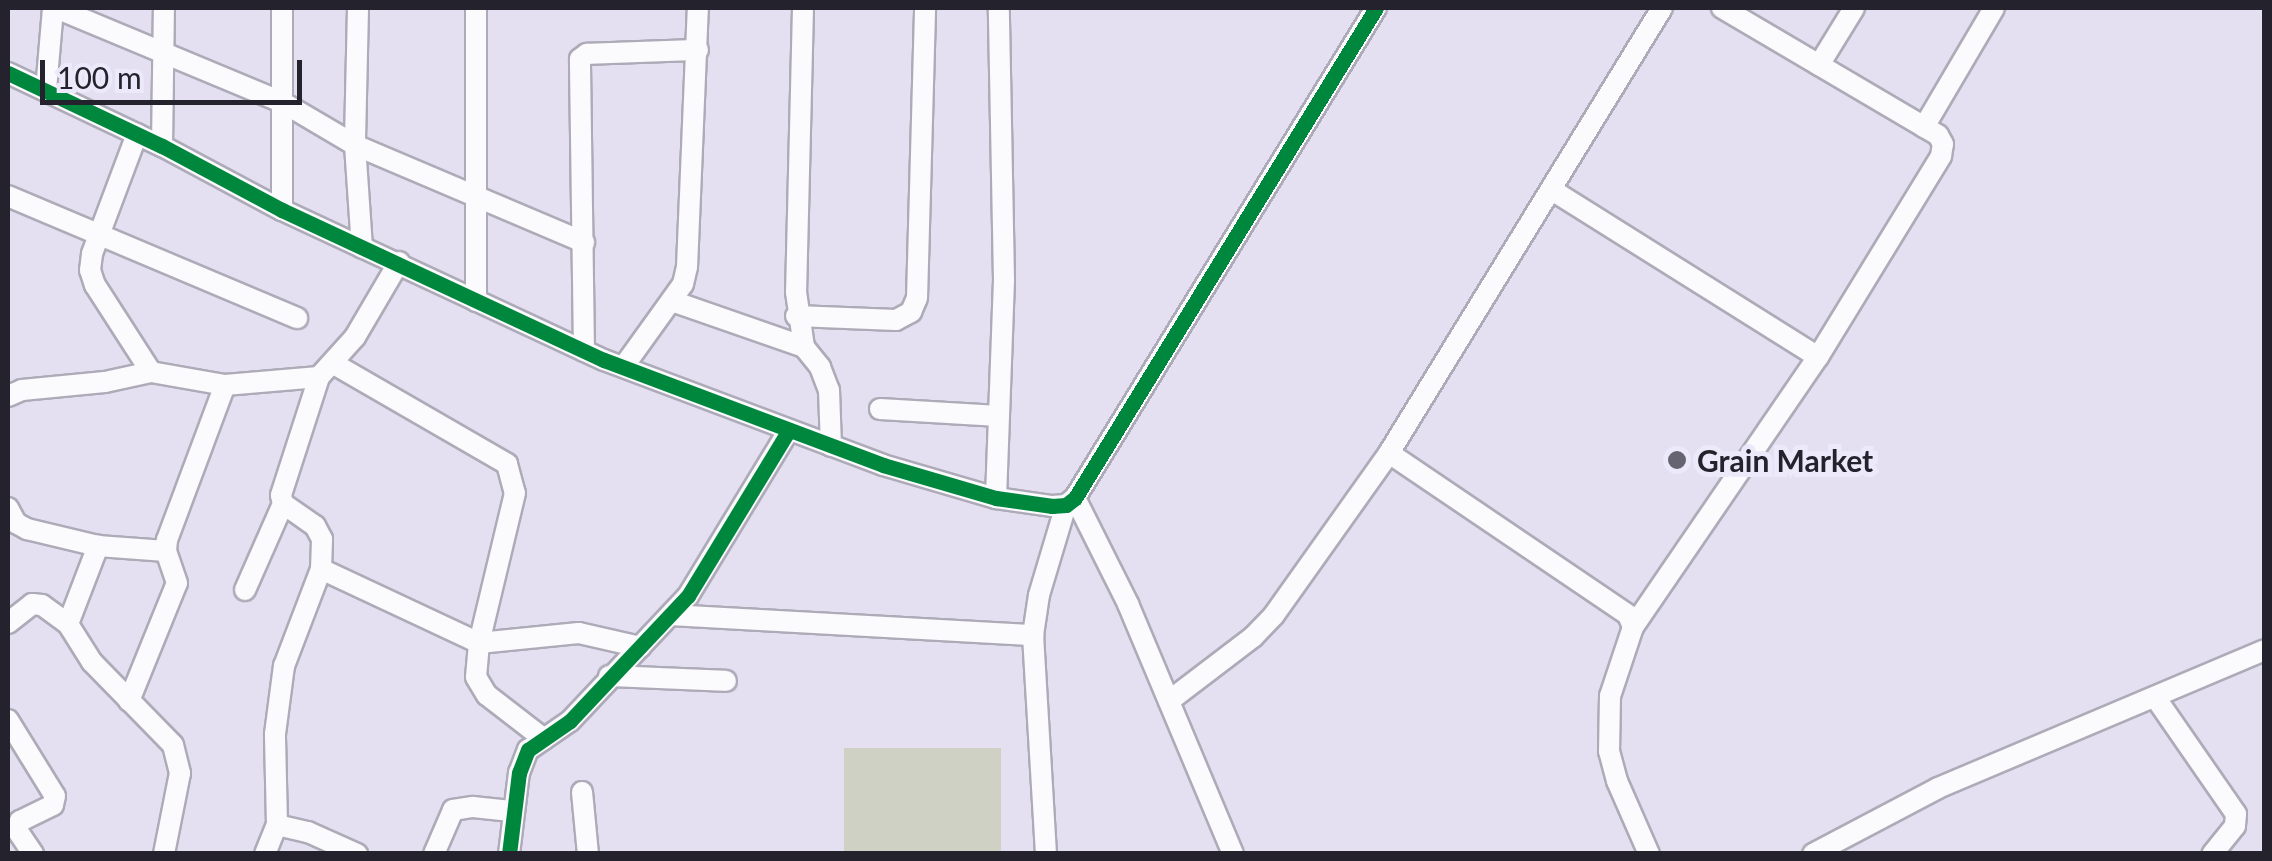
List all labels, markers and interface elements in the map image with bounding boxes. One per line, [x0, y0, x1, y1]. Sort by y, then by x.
scale bar [45, 40, 308, 102]
text: 100 m [57, 59, 142, 95]
place label: Grain Market [1697, 442, 1873, 478]
marker: Grain Market [1666, 449, 1688, 471]

